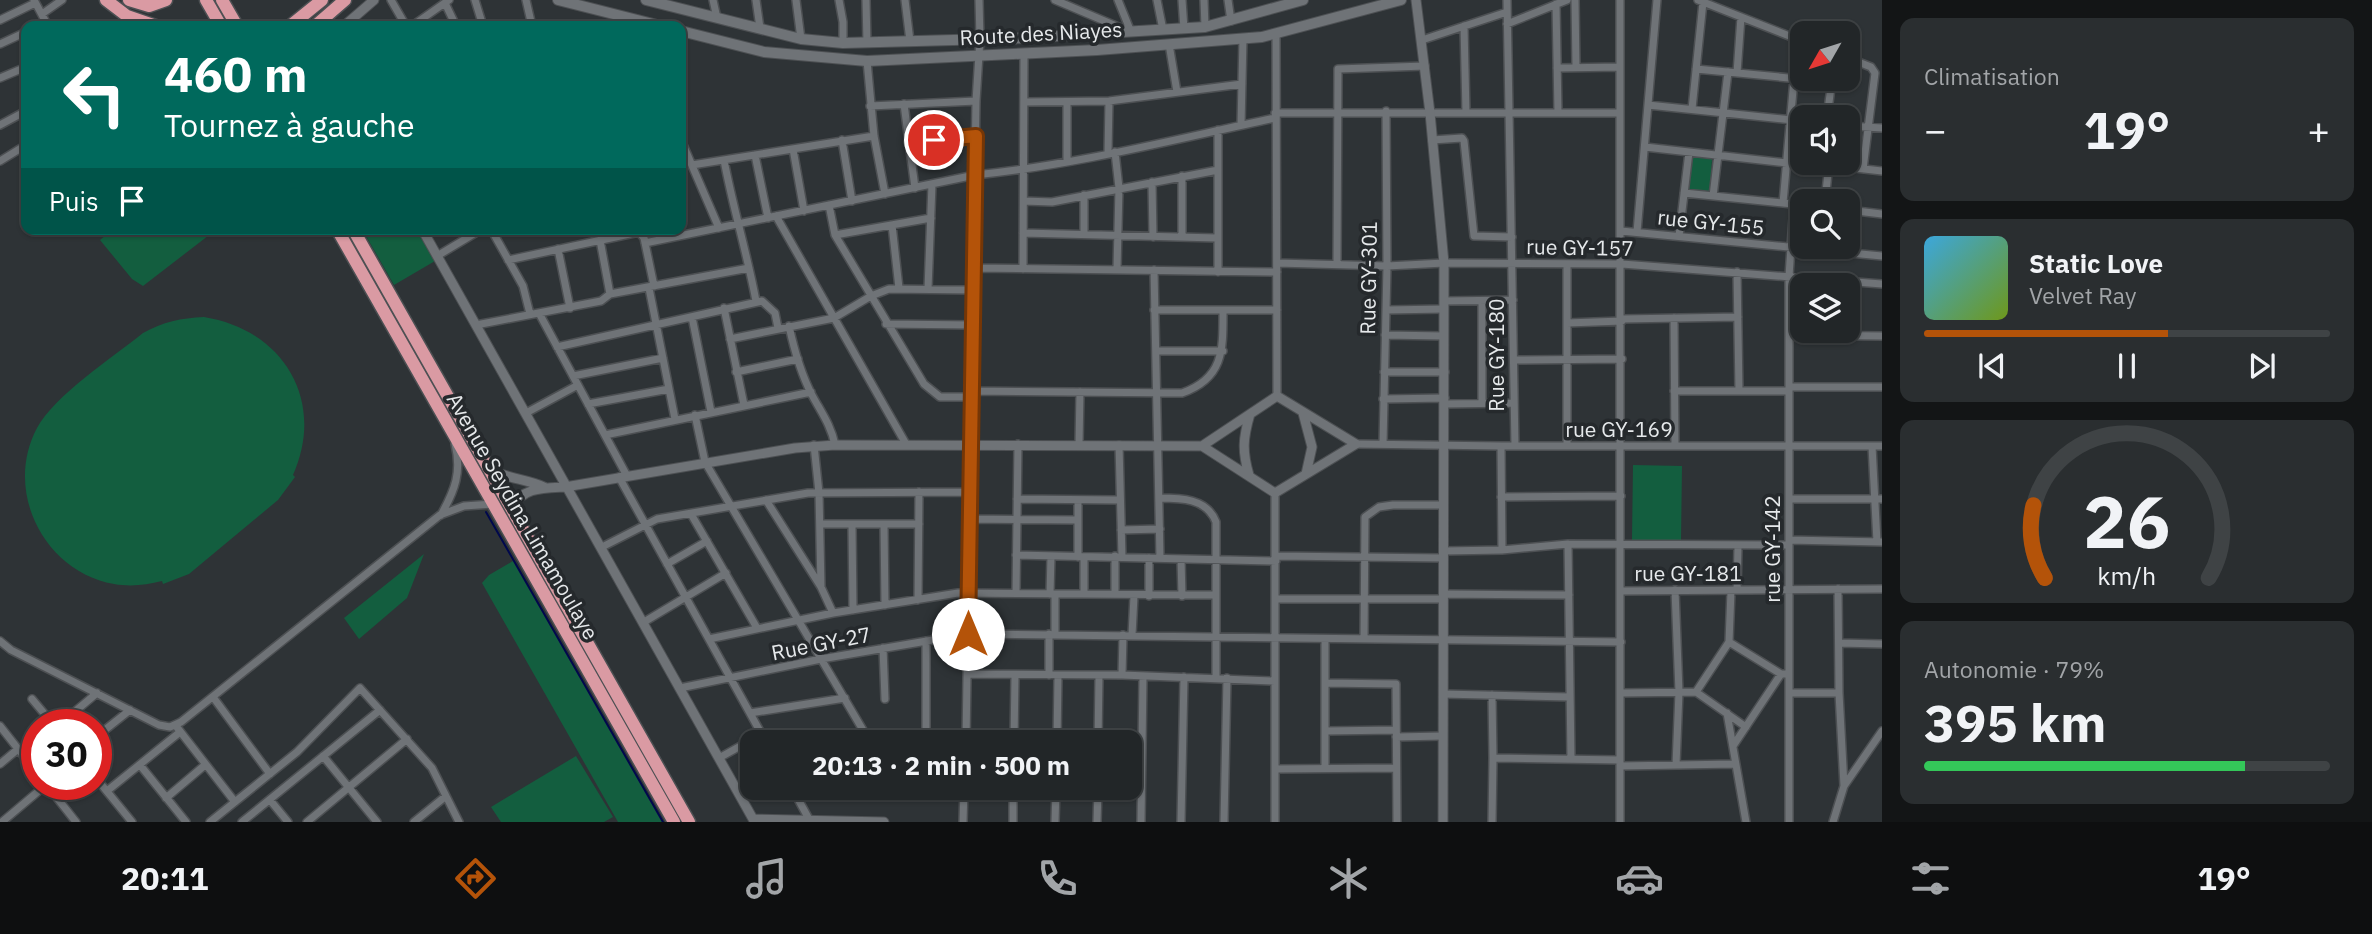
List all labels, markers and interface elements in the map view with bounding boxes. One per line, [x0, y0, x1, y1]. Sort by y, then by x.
street label: Route des Niayes [959, 15, 1123, 51]
north arrow [1790, 21, 1860, 91]
map controls [1790, 21, 1860, 343]
text: 460 m [164, 42, 308, 105]
icon: left [49, 49, 140, 140]
text: Climatisation [1924, 61, 2060, 91]
text: 19° [2084, 96, 2170, 163]
text: Tournez à gauche [164, 104, 415, 146]
button: sound [1790, 105, 1860, 175]
text: − [1924, 105, 1947, 154]
text: + [2307, 105, 2330, 154]
pin [904, 110, 964, 170]
icon: arrive [915, 121, 953, 159]
icon: arrive [113, 182, 151, 220]
text: Puis [49, 184, 99, 218]
button: search [1790, 189, 1860, 259]
street label: rue GY-155 [1656, 202, 1766, 242]
street label: Rue GY-301 [1353, 221, 1383, 335]
street label: rue GY-157 [1526, 232, 1634, 262]
text: Static Love [2029, 246, 2163, 280]
button: layers [1790, 273, 1860, 343]
text: Velvet Ray [2029, 280, 2136, 310]
street label: Rue GY-180 [1482, 298, 1510, 412]
icon: previous [1973, 347, 2011, 385]
icon: pause [2108, 347, 2146, 385]
icon: next [2243, 347, 2281, 385]
street label: Avenue Seydina Limamoulaye [441, 387, 605, 645]
street label: rue GY-169 [1565, 415, 1673, 443]
text: 26 [2083, 473, 2171, 568]
street label: rue GY-142 [1758, 495, 1786, 603]
text: km/h [2098, 558, 2156, 591]
street label: rue GY-181 [1634, 559, 1742, 587]
position arrow [931, 597, 1005, 671]
street label: Rue GY-27 [769, 620, 873, 666]
text: Autonomie · 79% [1924, 654, 2104, 684]
text: 395 km [1924, 689, 2106, 756]
speed limit sign: 30 [21, 709, 112, 800]
text: 20:13 · 2 min · 500 m [812, 748, 1070, 782]
icon: directions [451, 854, 500, 903]
icon: music [742, 854, 791, 903]
icon: phone [1033, 854, 1082, 903]
icon: climate [1324, 854, 1373, 903]
icon: car [1615, 854, 1664, 903]
icon: filters [1906, 854, 1955, 903]
text: 20:11 [121, 857, 208, 899]
text: 19° [2197, 857, 2251, 899]

